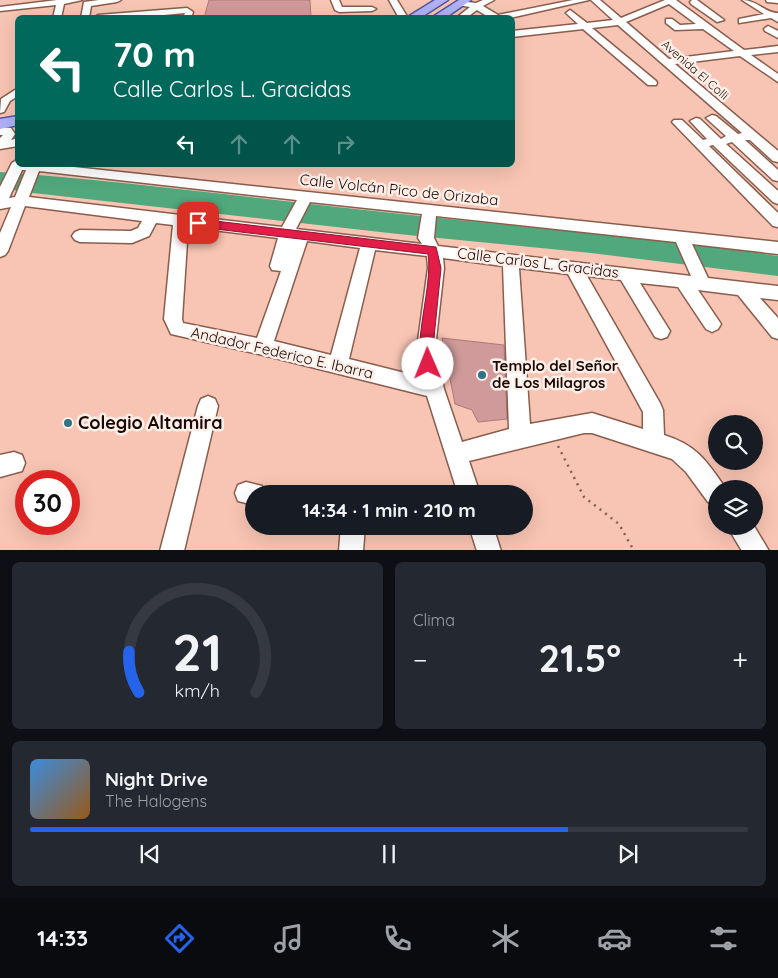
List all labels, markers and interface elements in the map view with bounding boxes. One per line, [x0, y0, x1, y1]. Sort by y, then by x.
text: 70 m [113, 32, 196, 76]
icon: left [30, 35, 95, 100]
street label: Avenida El Colli [659, 36, 732, 103]
text: Calle Carlos L. Gracidas [113, 75, 351, 103]
icon: left [172, 130, 200, 158]
icon: ahead [225, 130, 253, 158]
icon: ahead [278, 130, 306, 158]
icon: right [331, 130, 359, 158]
street label: Calle Volcán Pico de Orizaba [299, 170, 499, 209]
pin [177, 202, 219, 244]
icon: arrive [184, 209, 212, 237]
street label: Calle Carlos L. Gracidas [456, 243, 620, 282]
street label: Andador Federico E. Ibarra [189, 322, 375, 383]
position arrow [401, 337, 453, 389]
place label: Templo del Señor de Los Milagros [492, 356, 619, 392]
marker: Templo del Señor de Los Milagros [476, 369, 488, 381]
place label: Colegio Altamira [78, 411, 222, 434]
map controls [708, 415, 763, 535]
button: search [708, 415, 763, 470]
marker: Colegio Altamira [62, 417, 74, 429]
speed limit sign: 30 [15, 470, 80, 535]
button: layers [708, 480, 763, 535]
text: 14:34 · 1 min · 210 m [302, 498, 476, 522]
text: Clima [413, 610, 455, 630]
text: 21 [173, 619, 222, 684]
text: 21.5° [539, 634, 621, 682]
text: − [413, 642, 428, 677]
text: + [732, 642, 748, 677]
text: km/h [175, 679, 220, 701]
text: Night Drive [105, 767, 208, 791]
text: The Halogens [105, 791, 207, 811]
icon: previous [136, 840, 164, 868]
icon: pause [375, 840, 403, 868]
icon: next [614, 840, 642, 868]
icon: directions [162, 921, 197, 956]
icon: music [271, 921, 306, 956]
icon: phone [380, 921, 415, 956]
icon: climate [488, 921, 523, 956]
icon: car [597, 921, 632, 956]
icon: filters [706, 921, 741, 956]
text: 14:33 [37, 924, 88, 952]

